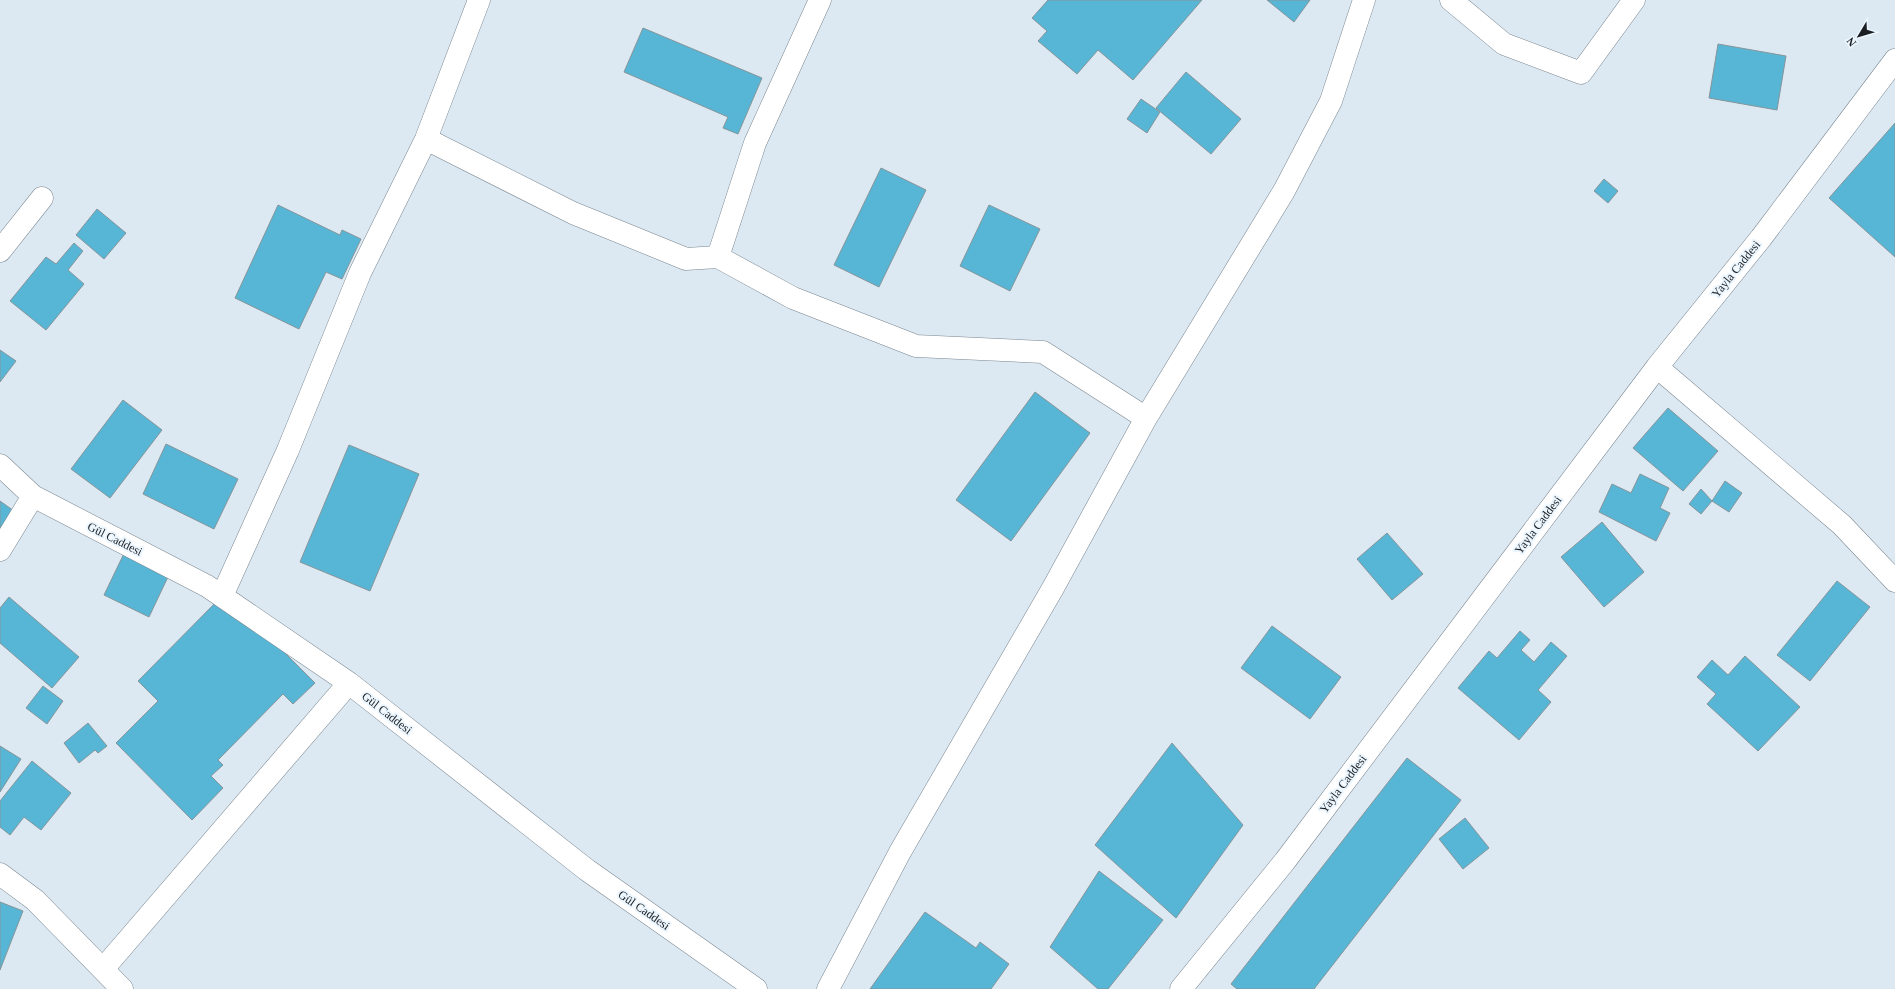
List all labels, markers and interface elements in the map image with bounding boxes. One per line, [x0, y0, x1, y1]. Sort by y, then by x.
north arrow [1839, 16, 1879, 56]
text: N [1844, 35, 1858, 49]
street label: Yayla Caddesi [1709, 237, 1764, 300]
street label: Yayla Caddesi [1512, 493, 1565, 557]
street label: Gül Caddesi [85, 519, 145, 559]
street label: Gül Caddesi [359, 689, 415, 737]
street label: Yayla Caddesi [1317, 752, 1370, 816]
street label: Gül Caddesi [616, 887, 673, 933]

